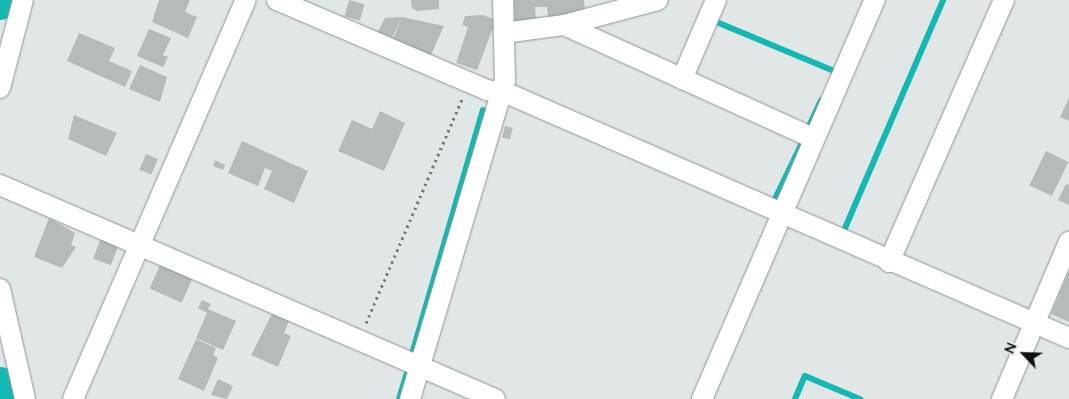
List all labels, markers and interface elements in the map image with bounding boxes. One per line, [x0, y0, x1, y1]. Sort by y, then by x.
north arrow [999, 329, 1049, 379]
text: N [1000, 340, 1021, 356]

